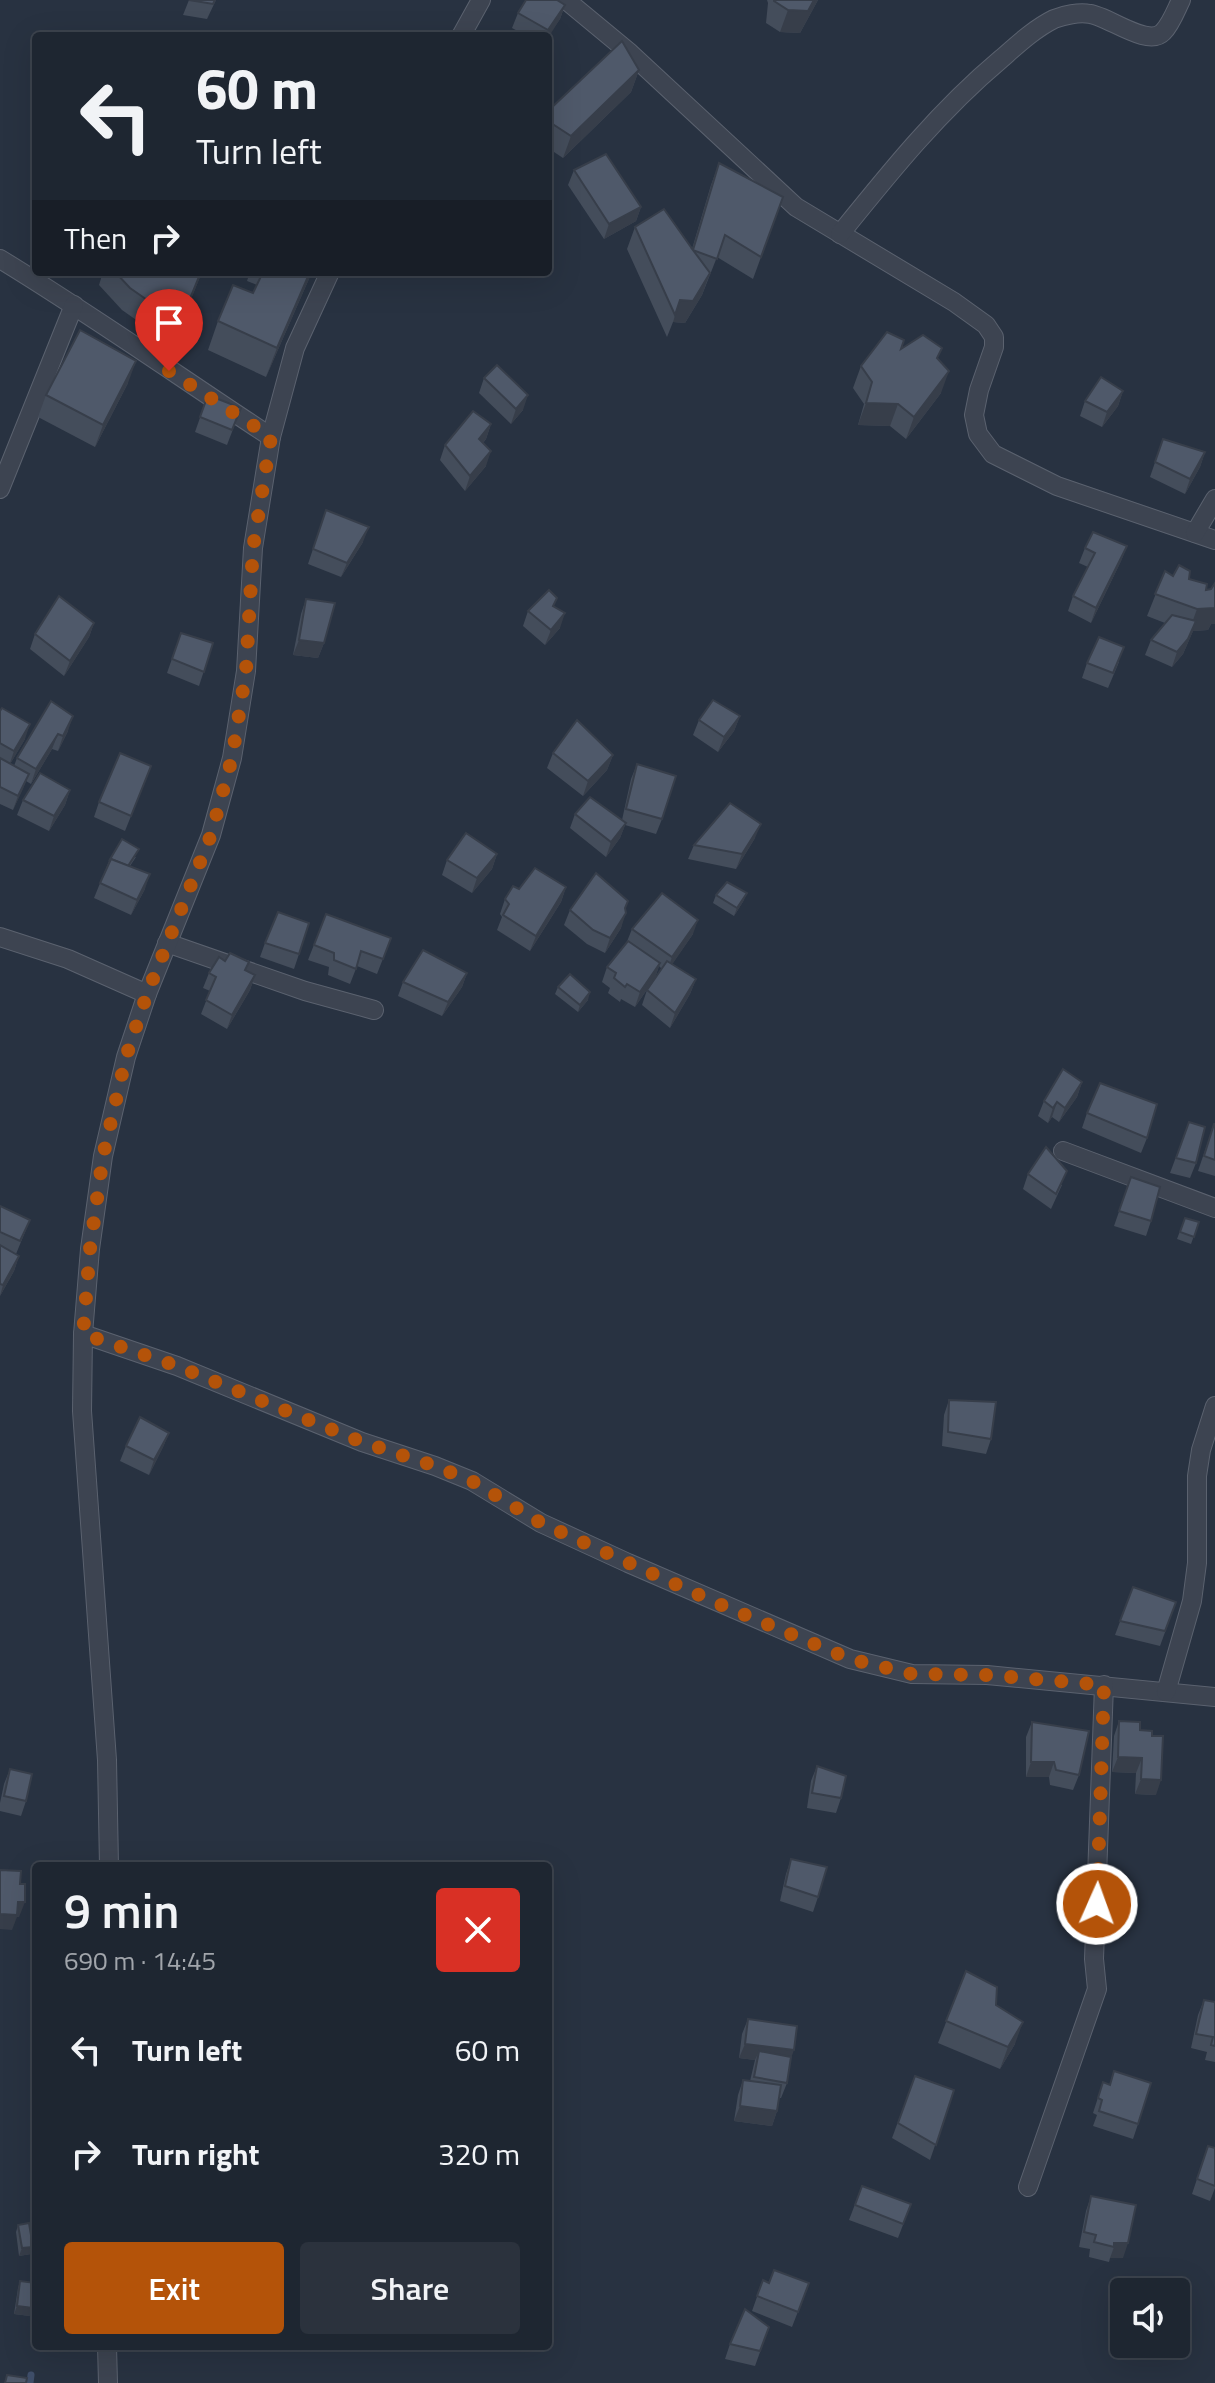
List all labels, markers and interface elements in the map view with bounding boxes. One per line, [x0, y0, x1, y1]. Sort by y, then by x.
text: 60 m [196, 46, 318, 131]
icon: left [64, 64, 168, 168]
text: Turn left [196, 123, 322, 178]
text: Then [64, 215, 127, 261]
icon: right [143, 216, 187, 260]
pin [135, 289, 203, 371]
icon: arrive [147, 301, 191, 345]
position arrow [1055, 1862, 1139, 1946]
text: 9 min [64, 1874, 179, 1947]
button: close [436, 1888, 520, 1972]
text: 690 m · 14:45 [64, 1941, 216, 1980]
text: Turn left [132, 2027, 242, 2073]
text: 60 m [455, 2027, 520, 2073]
icon: left [64, 2028, 108, 2072]
text: Turn right [132, 2131, 260, 2177]
text: 320 m [438, 2131, 520, 2177]
icon: right [64, 2132, 108, 2176]
button: Exit [64, 2242, 284, 2334]
button: Share [300, 2242, 520, 2334]
map controls [1110, 2278, 1190, 2358]
button: sound [1110, 2278, 1190, 2358]

